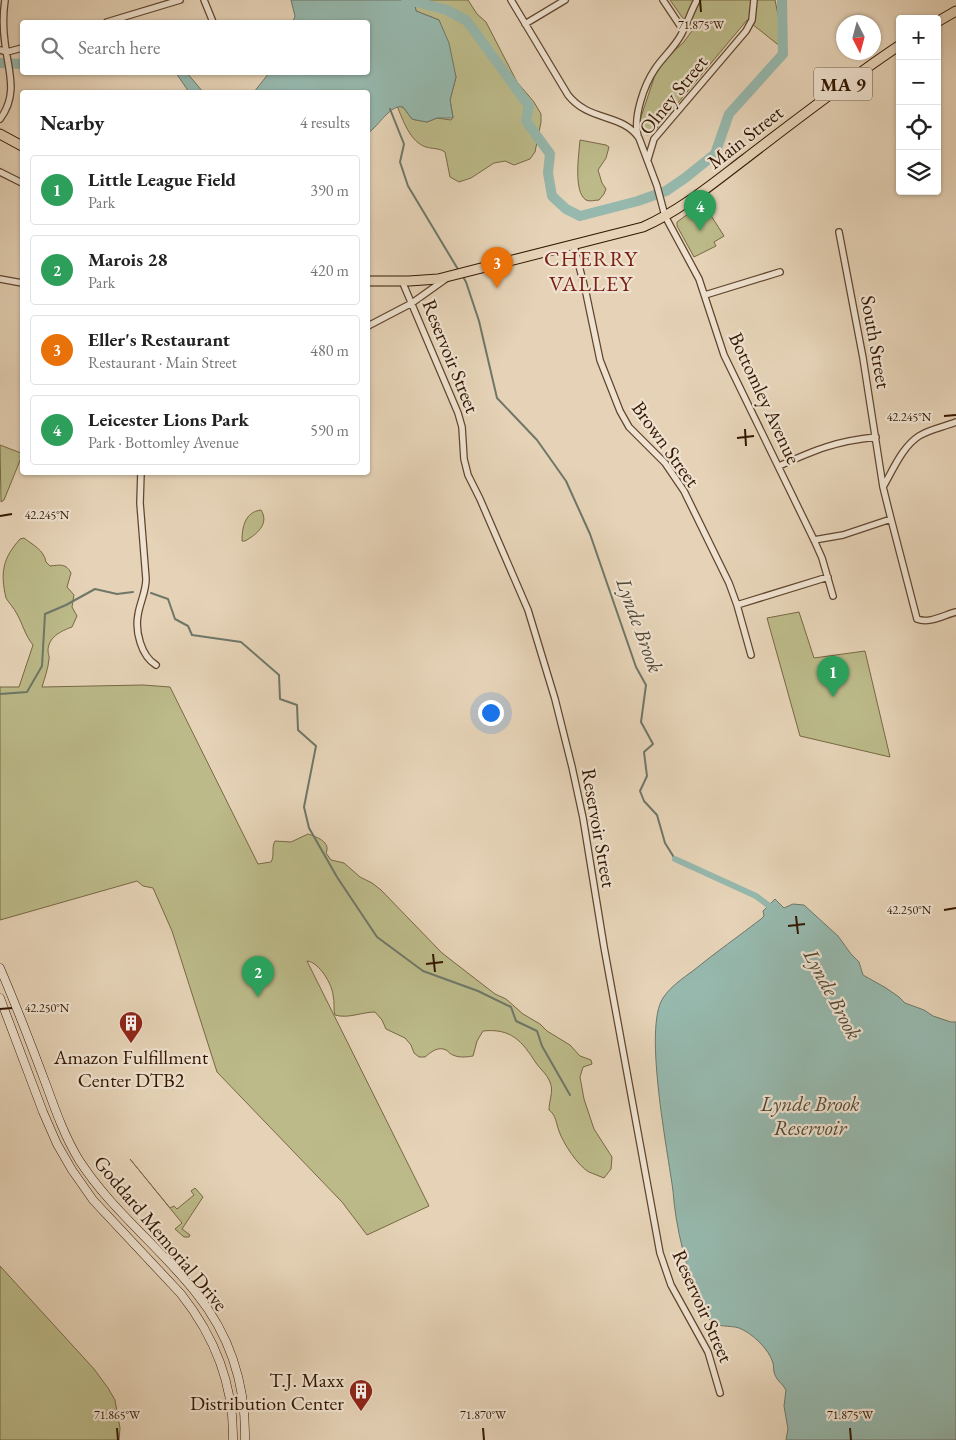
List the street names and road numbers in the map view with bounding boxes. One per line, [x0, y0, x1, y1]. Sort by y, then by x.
street label: Olney Street [633, 49, 713, 140]
road number: MA 9 [814, 68, 872, 100]
street label: Main Street [702, 99, 789, 175]
street label: South Street [855, 293, 897, 391]
street label: Reservoir Street [416, 295, 486, 417]
street label: Bottomley Avenue [723, 328, 807, 468]
street label: Brown Street [626, 396, 706, 493]
street label: Reservoir Street [576, 766, 622, 890]
street label: Goddard Memorial Drive [88, 1150, 234, 1316]
street label: Reservoir Street [667, 1246, 740, 1367]

